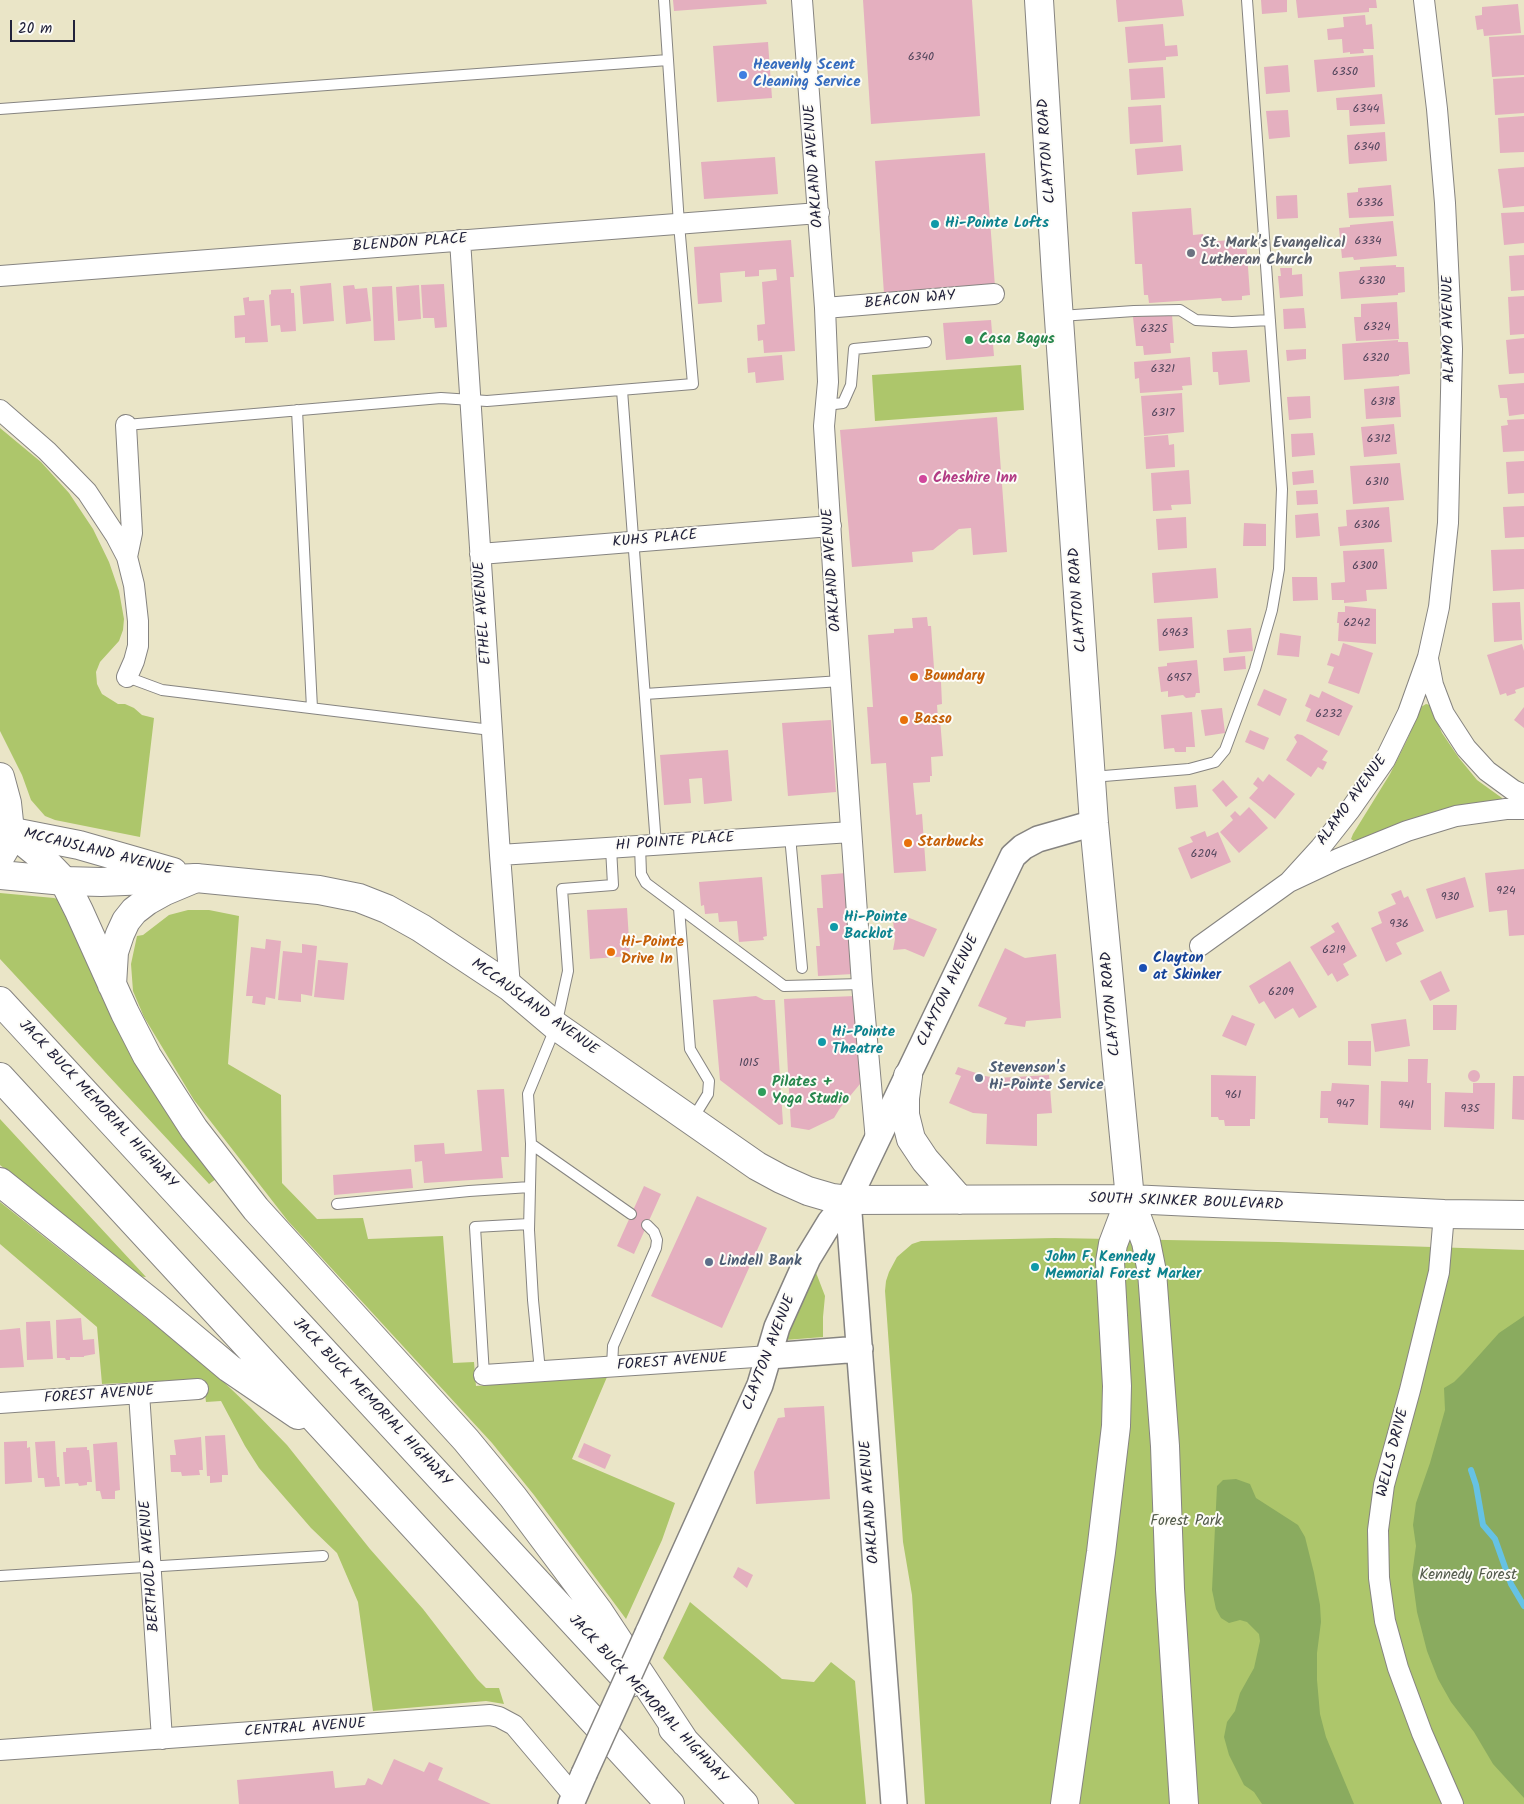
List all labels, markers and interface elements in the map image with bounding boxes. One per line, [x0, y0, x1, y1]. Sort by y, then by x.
scale bar [12, 10, 78, 42]
text: 20 m [18, 17, 52, 41]
house number: 6340 [908, 51, 934, 65]
place label: Heavenly Scent Cleaning Service [753, 57, 861, 92]
house number: 6350 [1332, 66, 1358, 80]
marker: Heavenly Scent Cleaning Service [737, 69, 749, 81]
street label: CLAYTON ROAD [1035, 98, 1061, 204]
street label: OAKLAND AVENUE [802, 103, 828, 229]
house number: 6344 [1353, 103, 1379, 117]
house number: 6340 [1354, 141, 1380, 155]
house number: 6336 [1356, 197, 1384, 211]
place label: Hi-Pointe Lofts [945, 215, 1049, 233]
marker: Hi-Pointe Lofts [929, 218, 941, 230]
street label: BLENDON PLACE [352, 231, 468, 257]
place label: St. Mark's Evangelical Lutheran Church [1201, 235, 1345, 270]
house number: 6334 [1355, 235, 1381, 249]
marker: St. Mark's Evangelical Lutheran Church [1185, 247, 1197, 259]
house number: 6330 [1359, 275, 1385, 289]
street label: ALAMO AVENUE [1440, 275, 1460, 383]
street label: BEACON WAY [864, 288, 956, 314]
house number: 6324 [1363, 321, 1391, 335]
house number: 6325 [1141, 323, 1167, 337]
place label: Casa Bagus [979, 331, 1055, 349]
marker: Casa Bagus [963, 334, 975, 346]
house number: 6320 [1363, 352, 1389, 366]
house number: 6321 [1151, 363, 1175, 377]
house number: 6318 [1371, 396, 1395, 410]
house number: 6317 [1152, 407, 1174, 421]
house number: 6312 [1367, 433, 1391, 447]
place label: Cheshire Inn [933, 470, 1017, 488]
marker: Cheshire Inn [917, 473, 929, 485]
house number: 6310 [1365, 476, 1389, 490]
street label: OAKLAND AVENUE [820, 507, 846, 633]
house number: 6306 [1354, 519, 1380, 533]
street label: KUHS PLACE [612, 527, 698, 553]
street label: CLAYTON ROAD [1066, 547, 1092, 653]
house number: 6300 [1352, 560, 1378, 574]
street label: ETHEL AVENUE [471, 561, 497, 665]
house number: 6242 [1343, 617, 1371, 631]
house number: 6963 [1162, 627, 1188, 641]
place label: Boundary [924, 668, 985, 686]
marker: Boundary [908, 671, 920, 683]
house number: 6957 [1167, 672, 1191, 686]
house number: 6232 [1315, 708, 1343, 722]
place label: Basso [914, 711, 952, 729]
marker: Basso [898, 714, 910, 726]
street label: ALAMO AVENUE [1314, 752, 1392, 850]
street label: MCCAUSLAND AVENUE [22, 826, 174, 880]
street label: HI POINTE PLACE [615, 830, 735, 856]
place label: Starbucks [918, 834, 984, 852]
marker: Starbucks [902, 837, 914, 849]
house number: 6204 [1191, 848, 1217, 862]
house number: 924 [1496, 885, 1516, 899]
house number: 930 [1441, 891, 1459, 905]
place label: Hi-Pointe Backlot [844, 909, 907, 944]
house number: 936 [1389, 918, 1409, 932]
marker: Hi-Pointe Backlot [828, 921, 840, 933]
street label: CLAYTON AVENUE [914, 932, 984, 1050]
place label: Hi-Pointe Drive In [621, 934, 684, 969]
house number: 6219 [1322, 944, 1346, 958]
marker: Hi-Pointe Drive In [605, 946, 617, 958]
place label: Clayton at Skinker [1153, 950, 1221, 985]
street label: CLAYTON ROAD [1098, 951, 1126, 1057]
street label: MCCAUSLAND AVENUE [467, 956, 601, 1060]
marker: Clayton at Skinker [1137, 962, 1149, 974]
house number: 6209 [1268, 986, 1294, 1000]
street label: JACK BUCK MEMORIAL HIGHWAY [14, 1017, 180, 1193]
place label: Hi-Pointe Theatre [832, 1024, 895, 1059]
marker: Hi-Pointe Theatre [816, 1036, 828, 1048]
house number: 1015 [739, 1057, 759, 1071]
place label: Stevenson's Hi-Pointe Service [989, 1060, 1104, 1095]
marker: Stevenson's Hi-Pointe Service [973, 1072, 985, 1084]
place label: Pilates + Yoga Studio [772, 1074, 849, 1109]
marker: Pilates + Yoga Studio [756, 1086, 768, 1098]
house number: 961 [1225, 1089, 1241, 1103]
house number: 947 [1336, 1098, 1354, 1112]
house number: 941 [1398, 1099, 1414, 1113]
house number: 935 [1460, 1103, 1480, 1117]
street label: SOUTH SKINKER BOULEVARD [1089, 1191, 1283, 1215]
place label: John F. Kennedy Memorial Forest Marker [1045, 1249, 1201, 1284]
place label: Lindell Bank [719, 1253, 801, 1271]
marker: Lindell Bank [703, 1256, 715, 1268]
marker: John F. Kennedy Memorial Forest Marker [1029, 1261, 1041, 1273]
street label: CLAYTON AVENUE [740, 1293, 800, 1413]
street label: JACK BUCK MEMORIAL HIGHWAY [288, 1315, 454, 1491]
street label: FOREST AVENUE [616, 1350, 728, 1376]
street label: FOREST AVENUE [43, 1383, 155, 1409]
street label: WELLS DRIVE [1374, 1407, 1414, 1499]
street label: OAKLAND AVENUE [858, 1439, 884, 1565]
street label: BERTHOLD AVENUE [137, 1500, 165, 1632]
park label: Forest Park [1150, 1513, 1222, 1531]
park label: Kennedy Forest [1419, 1567, 1517, 1585]
street label: JACK BUCK MEMORIAL HIGHWAY [564, 1612, 730, 1788]
street label: CENTRAL AVENUE [244, 1716, 366, 1742]

